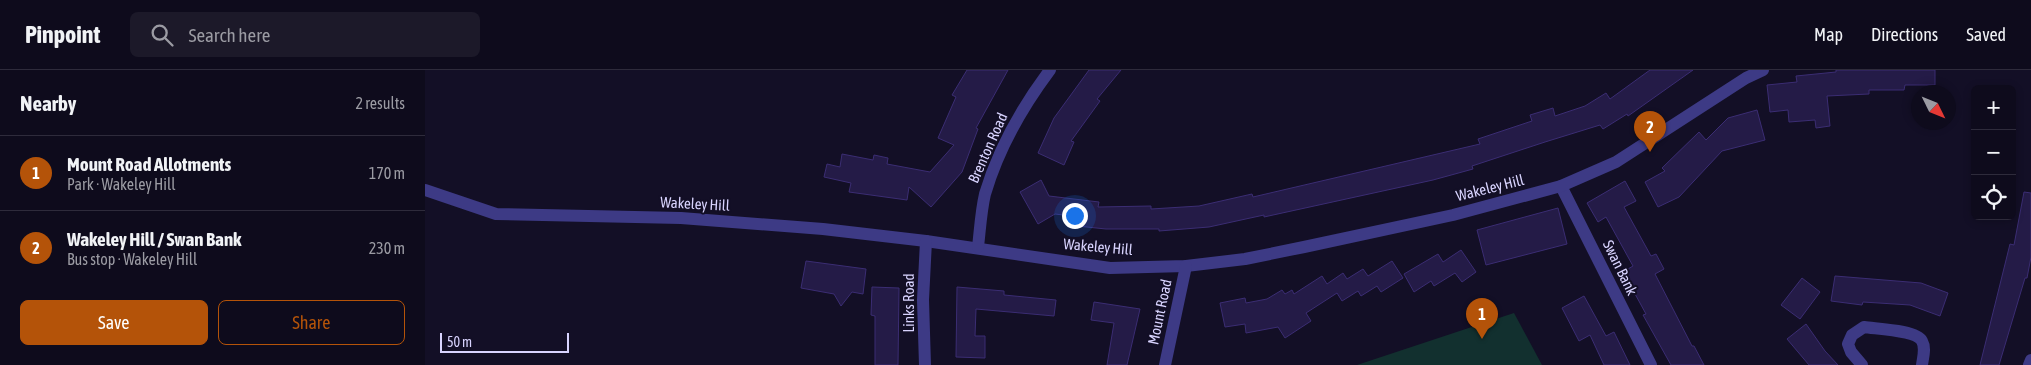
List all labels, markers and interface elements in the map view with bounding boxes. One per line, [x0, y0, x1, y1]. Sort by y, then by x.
search box [130, 12, 480, 57]
text: Pinpoint [25, 21, 100, 48]
icon: search [148, 21, 176, 49]
text: Search here [188, 24, 270, 46]
text: Map [1814, 24, 1843, 45]
text: Directions [1871, 24, 1938, 45]
text: Saved [1966, 24, 2006, 45]
north arrow [1911, 85, 1956, 130]
map controls [1971, 85, 2016, 220]
button: + [1971, 85, 2016, 130]
text: Nearby [20, 91, 76, 115]
text: 2 results [355, 94, 405, 112]
street label: Brenton Road [965, 110, 1011, 185]
pin: 2 [1634, 111, 1666, 152]
button: − [1971, 130, 2016, 175]
text: Mount Road Allotments [67, 153, 231, 175]
text: 1 [32, 164, 40, 182]
text: 170 m [369, 164, 405, 182]
street label: Wakeley Hill [1454, 171, 1526, 204]
text: Park · Wakeley Hill [67, 175, 176, 193]
button: locate [1971, 175, 2016, 220]
street label: Wakeley Hill [660, 193, 730, 214]
your location [1062, 203, 1088, 229]
text: Wakeley Hill / Swan Bank [67, 228, 241, 250]
street label: Wakeley Hill [1063, 235, 1133, 258]
street label: Swan Bank [1600, 237, 1641, 298]
text: 2 [32, 239, 40, 257]
text: 230 m [369, 239, 405, 257]
text: Bus stop · Wakeley Hill [67, 250, 197, 268]
street label: Links Road [900, 273, 917, 333]
street label: Mount Road [1144, 278, 1175, 346]
pin: 1 [1466, 298, 1498, 339]
button: Save [20, 300, 208, 345]
button: Share [218, 300, 405, 345]
scale bar [440, 330, 569, 353]
text: 50 m [447, 334, 472, 350]

